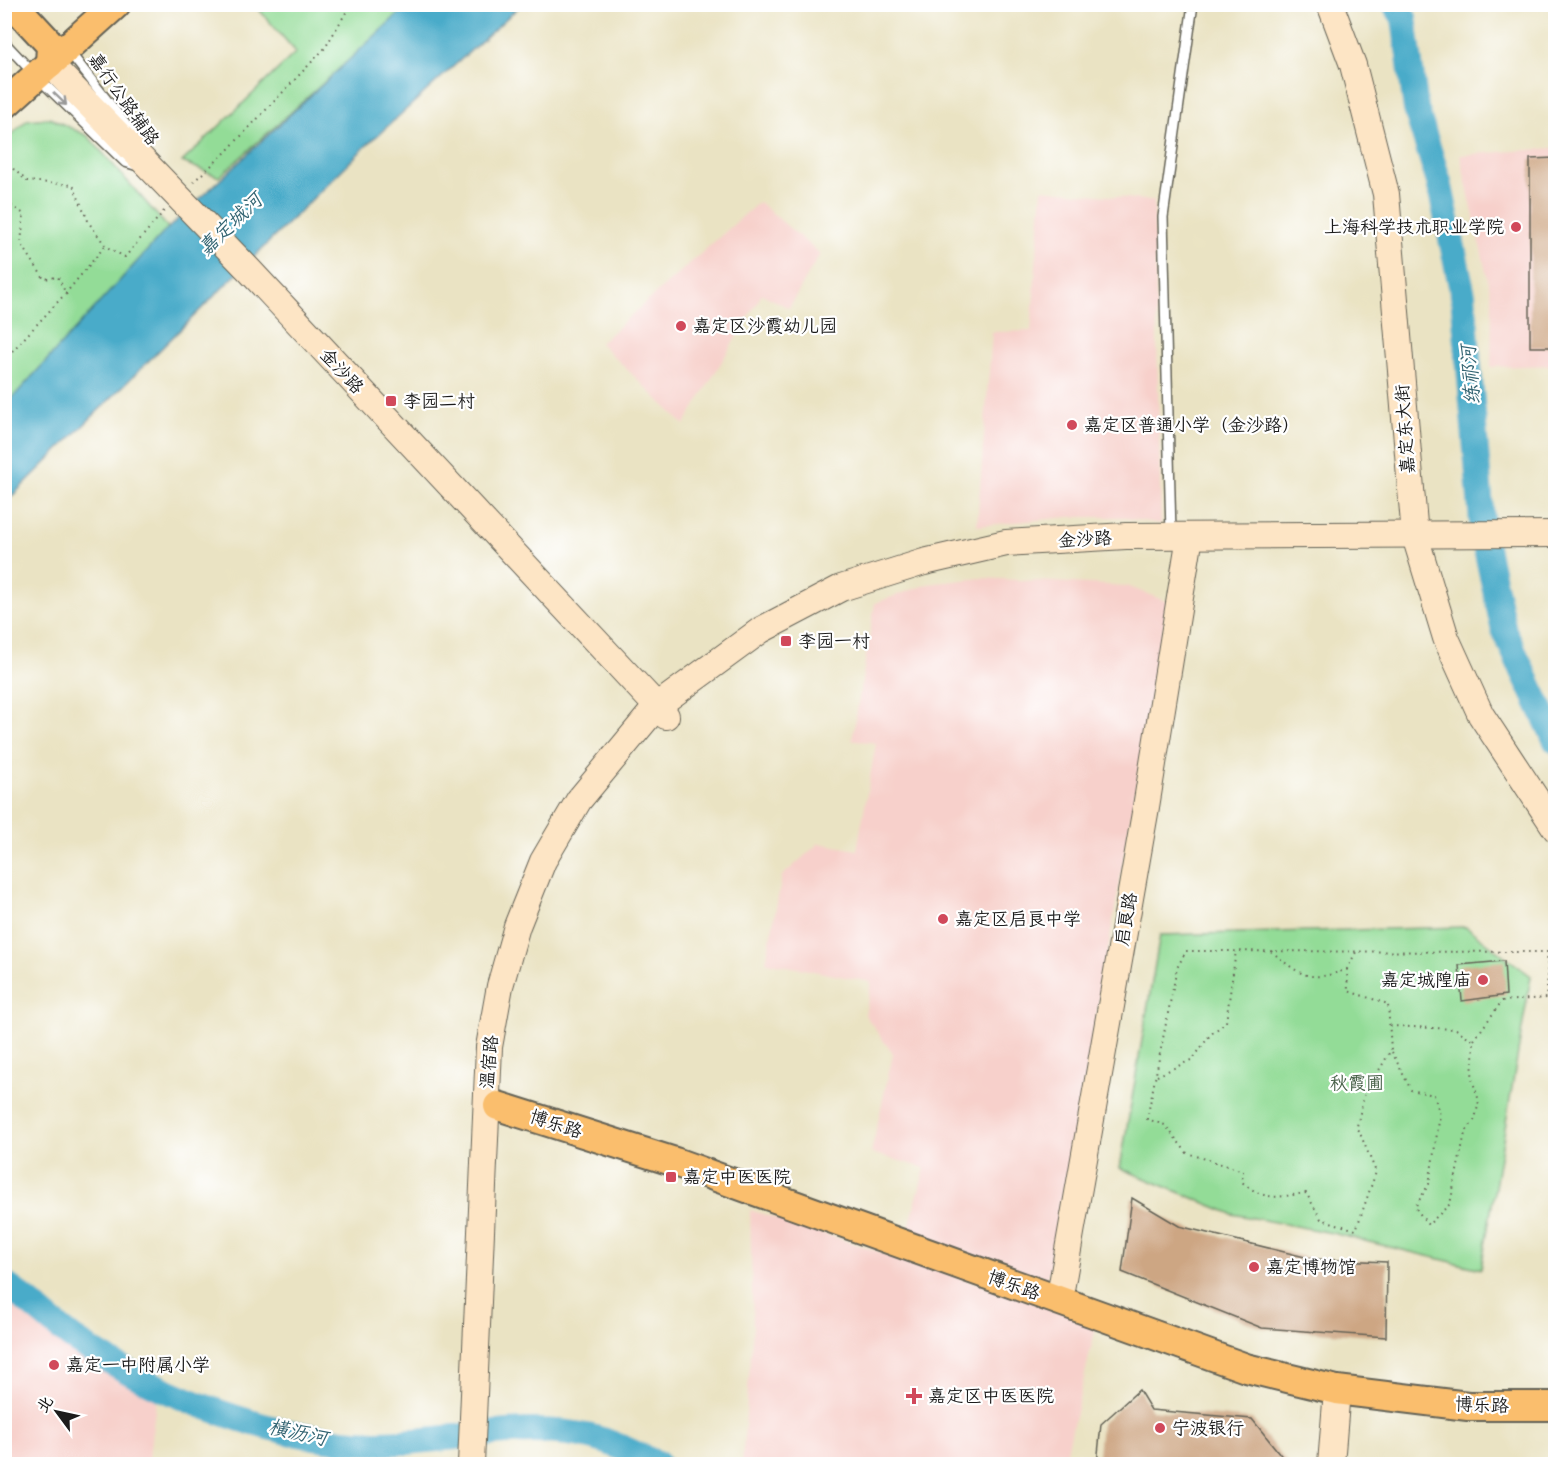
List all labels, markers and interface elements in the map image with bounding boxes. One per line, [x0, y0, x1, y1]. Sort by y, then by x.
street label: 嘉行公路辅路 [82, 48, 165, 151]
one-way arrow [52, 92, 67, 106]
water label: 嘉定城河 [192, 185, 271, 263]
place label: 上海科学技术职业学院 [1324, 215, 1504, 240]
marker: 上海科学技术职业学院 [1509, 220, 1523, 234]
place label: 嘉定区沙霞幼儿园 [693, 314, 837, 339]
marker: 嘉定区沙霞幼儿园 [674, 319, 688, 333]
water label: 练祁河 [1454, 341, 1488, 406]
street label: 金沙路 [314, 343, 369, 400]
street label: 嘉定东大街 [1390, 383, 1421, 475]
place label: 李园二村 [403, 389, 475, 414]
marker: 李园二村 [384, 394, 398, 408]
place label: 嘉定区普通小学（金沙路） [1084, 413, 1300, 438]
marker: 嘉定区普通小学（金沙路） [1065, 418, 1079, 432]
street label: 金沙路 [1057, 526, 1113, 553]
place label: 李园一村 [798, 629, 870, 654]
marker: 李园一村 [779, 634, 793, 648]
street label: 启良路 [1109, 890, 1143, 948]
place label: 嘉定区启良中学 [955, 907, 1081, 932]
marker: 嘉定区启良中学 [936, 912, 950, 926]
place label: 嘉定城隍庙 [1381, 968, 1471, 993]
marker: 嘉定城隍庙 [1476, 973, 1490, 987]
street label: 温宿路 [475, 1034, 504, 1090]
park label: 秋霞圃 [1330, 1071, 1384, 1096]
street label: 博乐路 [526, 1104, 585, 1145]
place label: 嘉定中医医院 [683, 1165, 791, 1190]
marker: 嘉定中医医院 [664, 1170, 678, 1184]
place label: 嘉定博物馆 [1266, 1255, 1356, 1280]
marker: 嘉定博物馆 [1247, 1260, 1261, 1274]
street label: 博乐路 [984, 1264, 1043, 1306]
place label: 嘉定一中附属小学 [66, 1353, 210, 1378]
marker: 嘉定一中附属小学 [47, 1358, 61, 1372]
north arrow [27, 1382, 87, 1442]
place label: 嘉定区中医医院 [928, 1384, 1054, 1409]
marker: 嘉定区中医医院 [905, 1387, 923, 1405]
text: 北 [32, 1392, 59, 1417]
street label: 博乐路 [1455, 1392, 1509, 1419]
water label: 横沥河 [266, 1413, 333, 1454]
place label: 宁波银行 [1172, 1416, 1244, 1441]
marker: 宁波银行 [1153, 1421, 1167, 1435]

